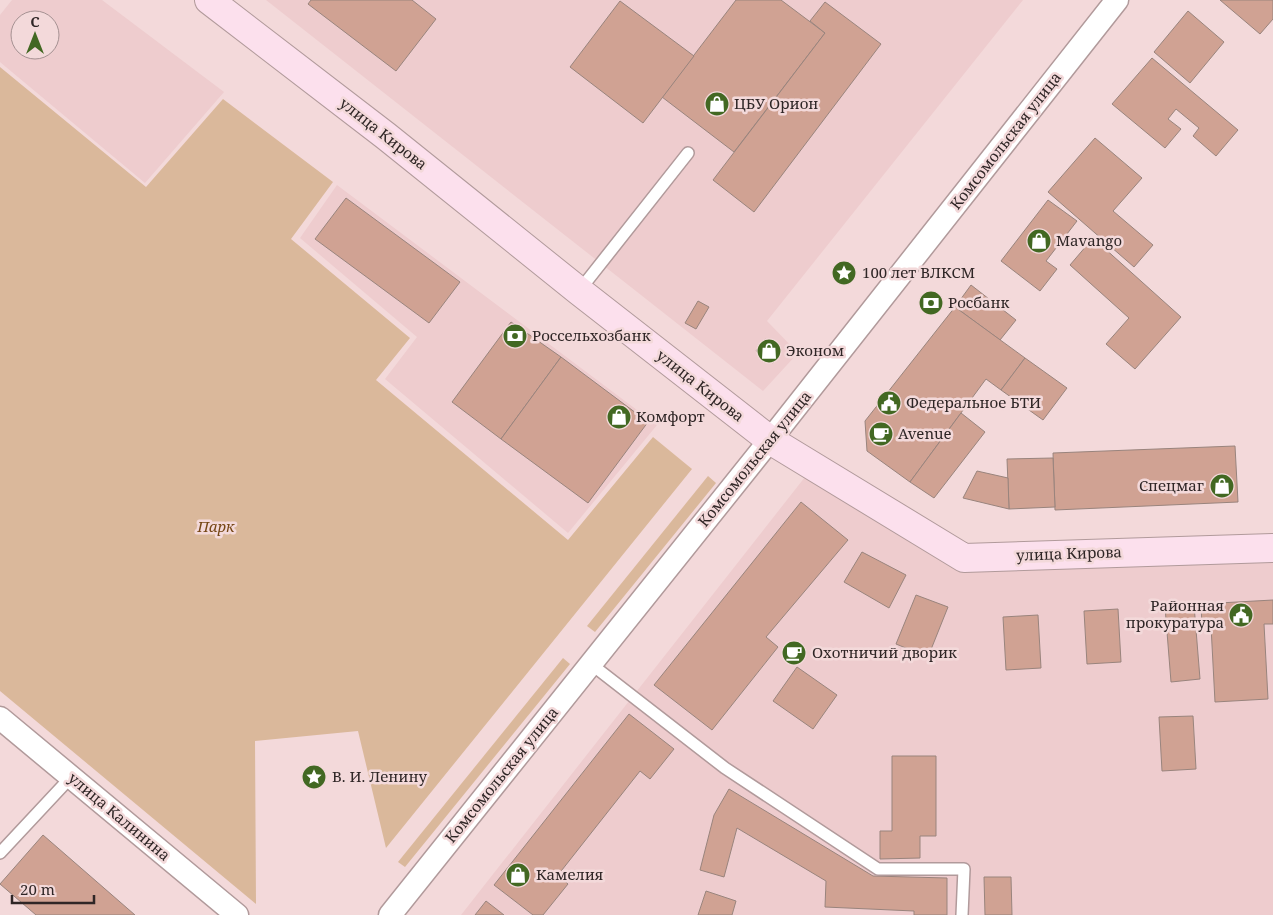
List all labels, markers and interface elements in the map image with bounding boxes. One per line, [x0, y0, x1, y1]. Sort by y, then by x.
north arrow [10, 10, 60, 60]
text: С [30, 12, 40, 31]
street label: Комсомольская улица [945, 67, 1065, 213]
shop icon: ЦБУ Орион [704, 91, 730, 117]
street label: улица Кирова [336, 93, 432, 174]
place label: ЦБУ Орион [734, 93, 818, 113]
shop icon: Mavango [1026, 228, 1052, 254]
place label: Mavango [1056, 230, 1122, 250]
place icon: 100 лет ВЛКСМ [831, 260, 857, 286]
place label: 100 лет ВЛКСМ [862, 262, 975, 282]
bank icon: Росбанк [918, 290, 944, 316]
place label: Росбанк [948, 292, 1010, 312]
bank icon: Россельхозбанк [502, 323, 528, 349]
place label: Россельхозбанк [532, 325, 651, 345]
shop icon: Эконом [756, 338, 782, 364]
place label: Эконом [786, 340, 844, 360]
street label: улица Кирова [653, 345, 749, 426]
street label: Комсомольская улица [693, 386, 815, 531]
public building icon: Федеральное БТИ [876, 390, 902, 416]
place label: Федеральное БТИ [906, 392, 1041, 412]
shop icon: Комфорт [606, 404, 632, 430]
place label: Комфорт [636, 406, 705, 426]
cafe icon: Avenue [868, 421, 894, 447]
place label: Avenue [898, 423, 952, 443]
shop icon: Спецмаг [1209, 473, 1235, 499]
place label: Спецмаг [1139, 475, 1204, 495]
park label: Парк [196, 516, 235, 536]
street label: улица Кирова [1016, 541, 1122, 565]
place label: Районная прокуратура [1126, 595, 1224, 632]
public building icon: Районная прокуратура [1228, 602, 1254, 628]
cafe icon: Охотничий дворик [781, 640, 807, 666]
place label: Охотничий дворик [812, 642, 957, 662]
street label: Комсомольская улица [440, 702, 562, 847]
place icon: В. И. Ленину [301, 764, 327, 790]
place label: В. И. Ленину [332, 766, 427, 786]
street label: улица Калинина [64, 768, 175, 865]
shop icon: Камелия [505, 862, 531, 888]
place label: Камелия [536, 864, 603, 884]
scale bar [12, 872, 95, 904]
text: 20 m [20, 879, 55, 899]

